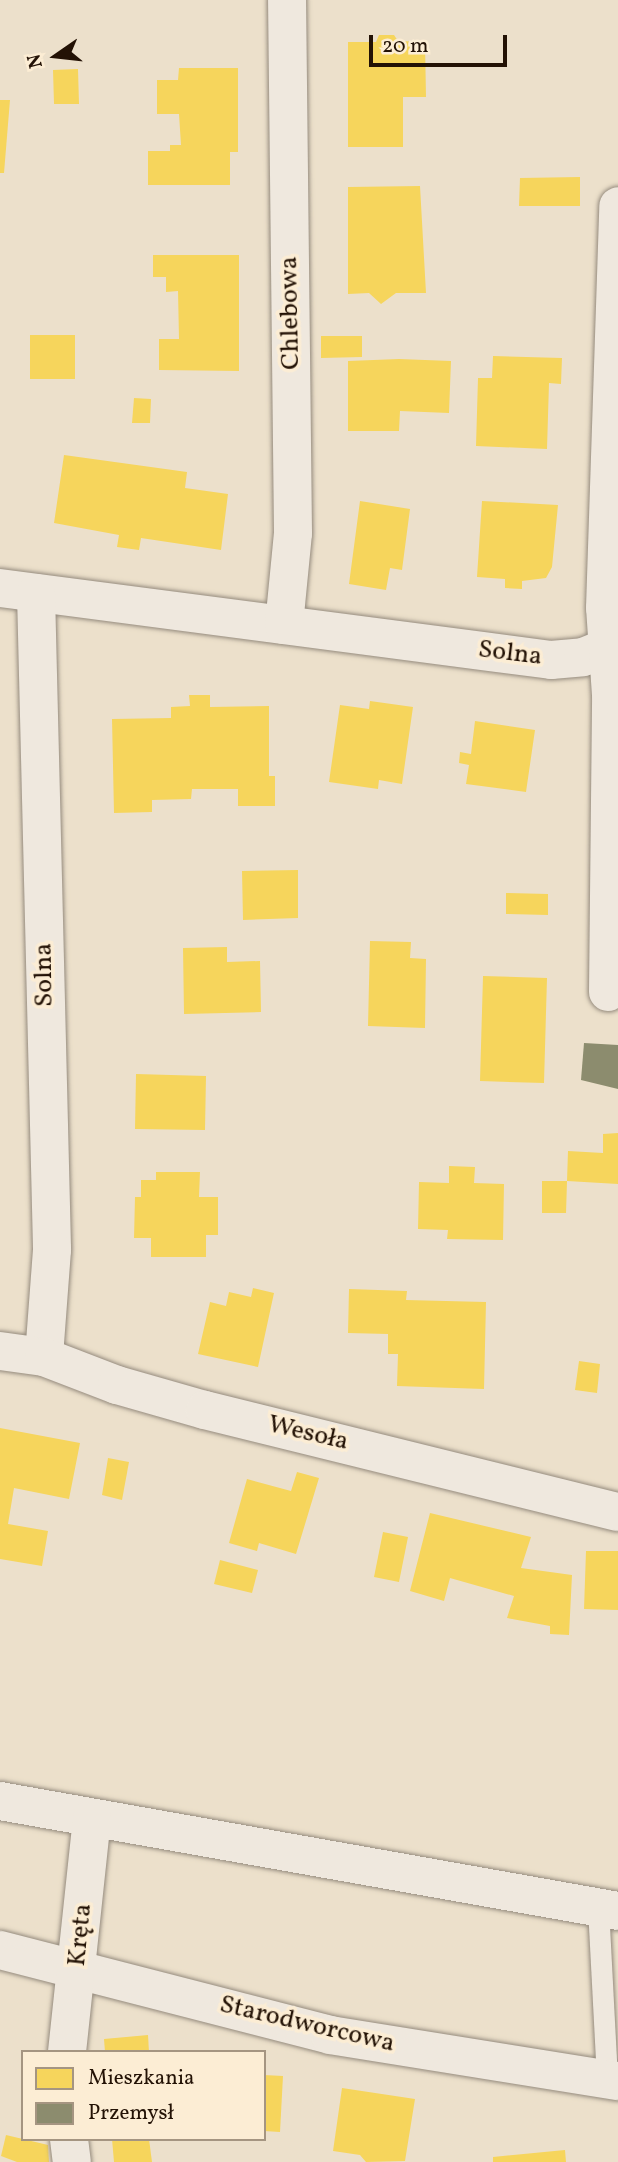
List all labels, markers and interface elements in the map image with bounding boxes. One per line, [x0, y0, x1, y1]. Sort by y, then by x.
north arrow [21, 21, 91, 91]
scale bar [373, 21, 511, 65]
text: 20 m [382, 32, 428, 61]
text: N [21, 51, 50, 71]
street label: Chlebowa [274, 256, 308, 370]
street label: Solna [476, 635, 544, 673]
street label: Solna [29, 943, 61, 1007]
street label: Wesoła [265, 1410, 351, 1458]
street label: Kręta [62, 1902, 100, 1968]
street label: Starodworcowa [216, 1990, 398, 2060]
legend [21, 2050, 266, 2141]
text: Mieszkania [88, 2064, 195, 2093]
text: Przemysł [88, 2099, 174, 2128]

